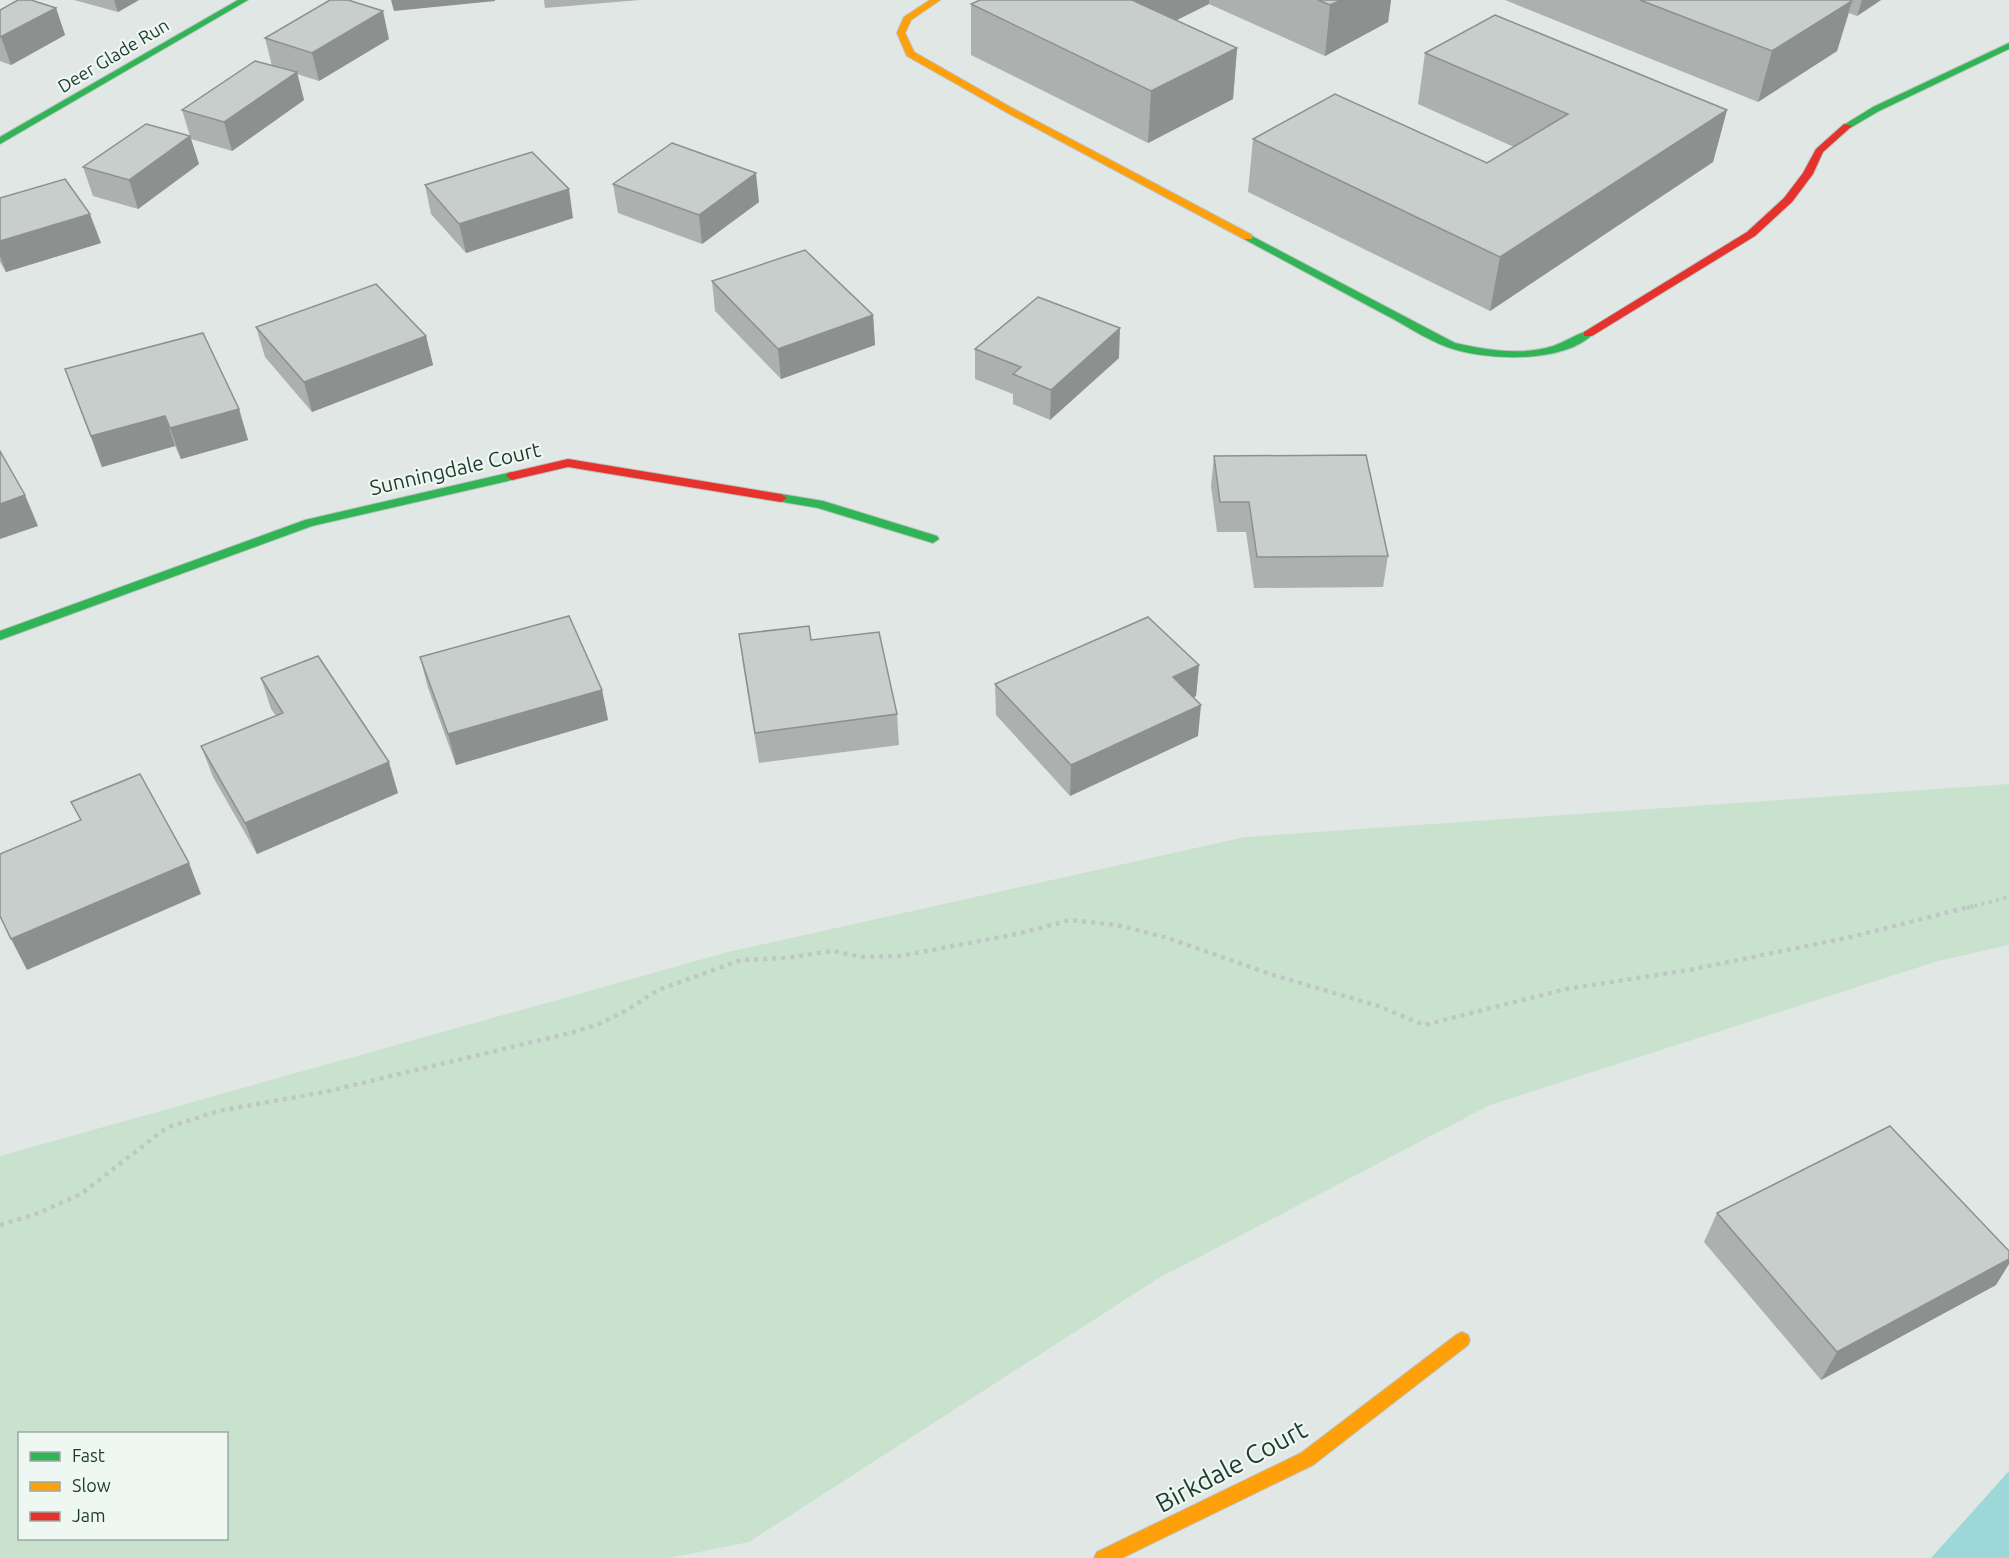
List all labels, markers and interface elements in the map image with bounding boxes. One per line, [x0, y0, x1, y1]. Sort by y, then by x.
street label: Deer Glade Run [54, 14, 172, 96]
street label: Sunningdale Court [367, 437, 543, 499]
street label: Birkdale Court [1150, 1414, 1312, 1518]
legend [18, 1432, 228, 1540]
text: Fast [72, 1445, 105, 1465]
text: Slow [72, 1475, 111, 1495]
text: Jam [72, 1505, 106, 1525]

